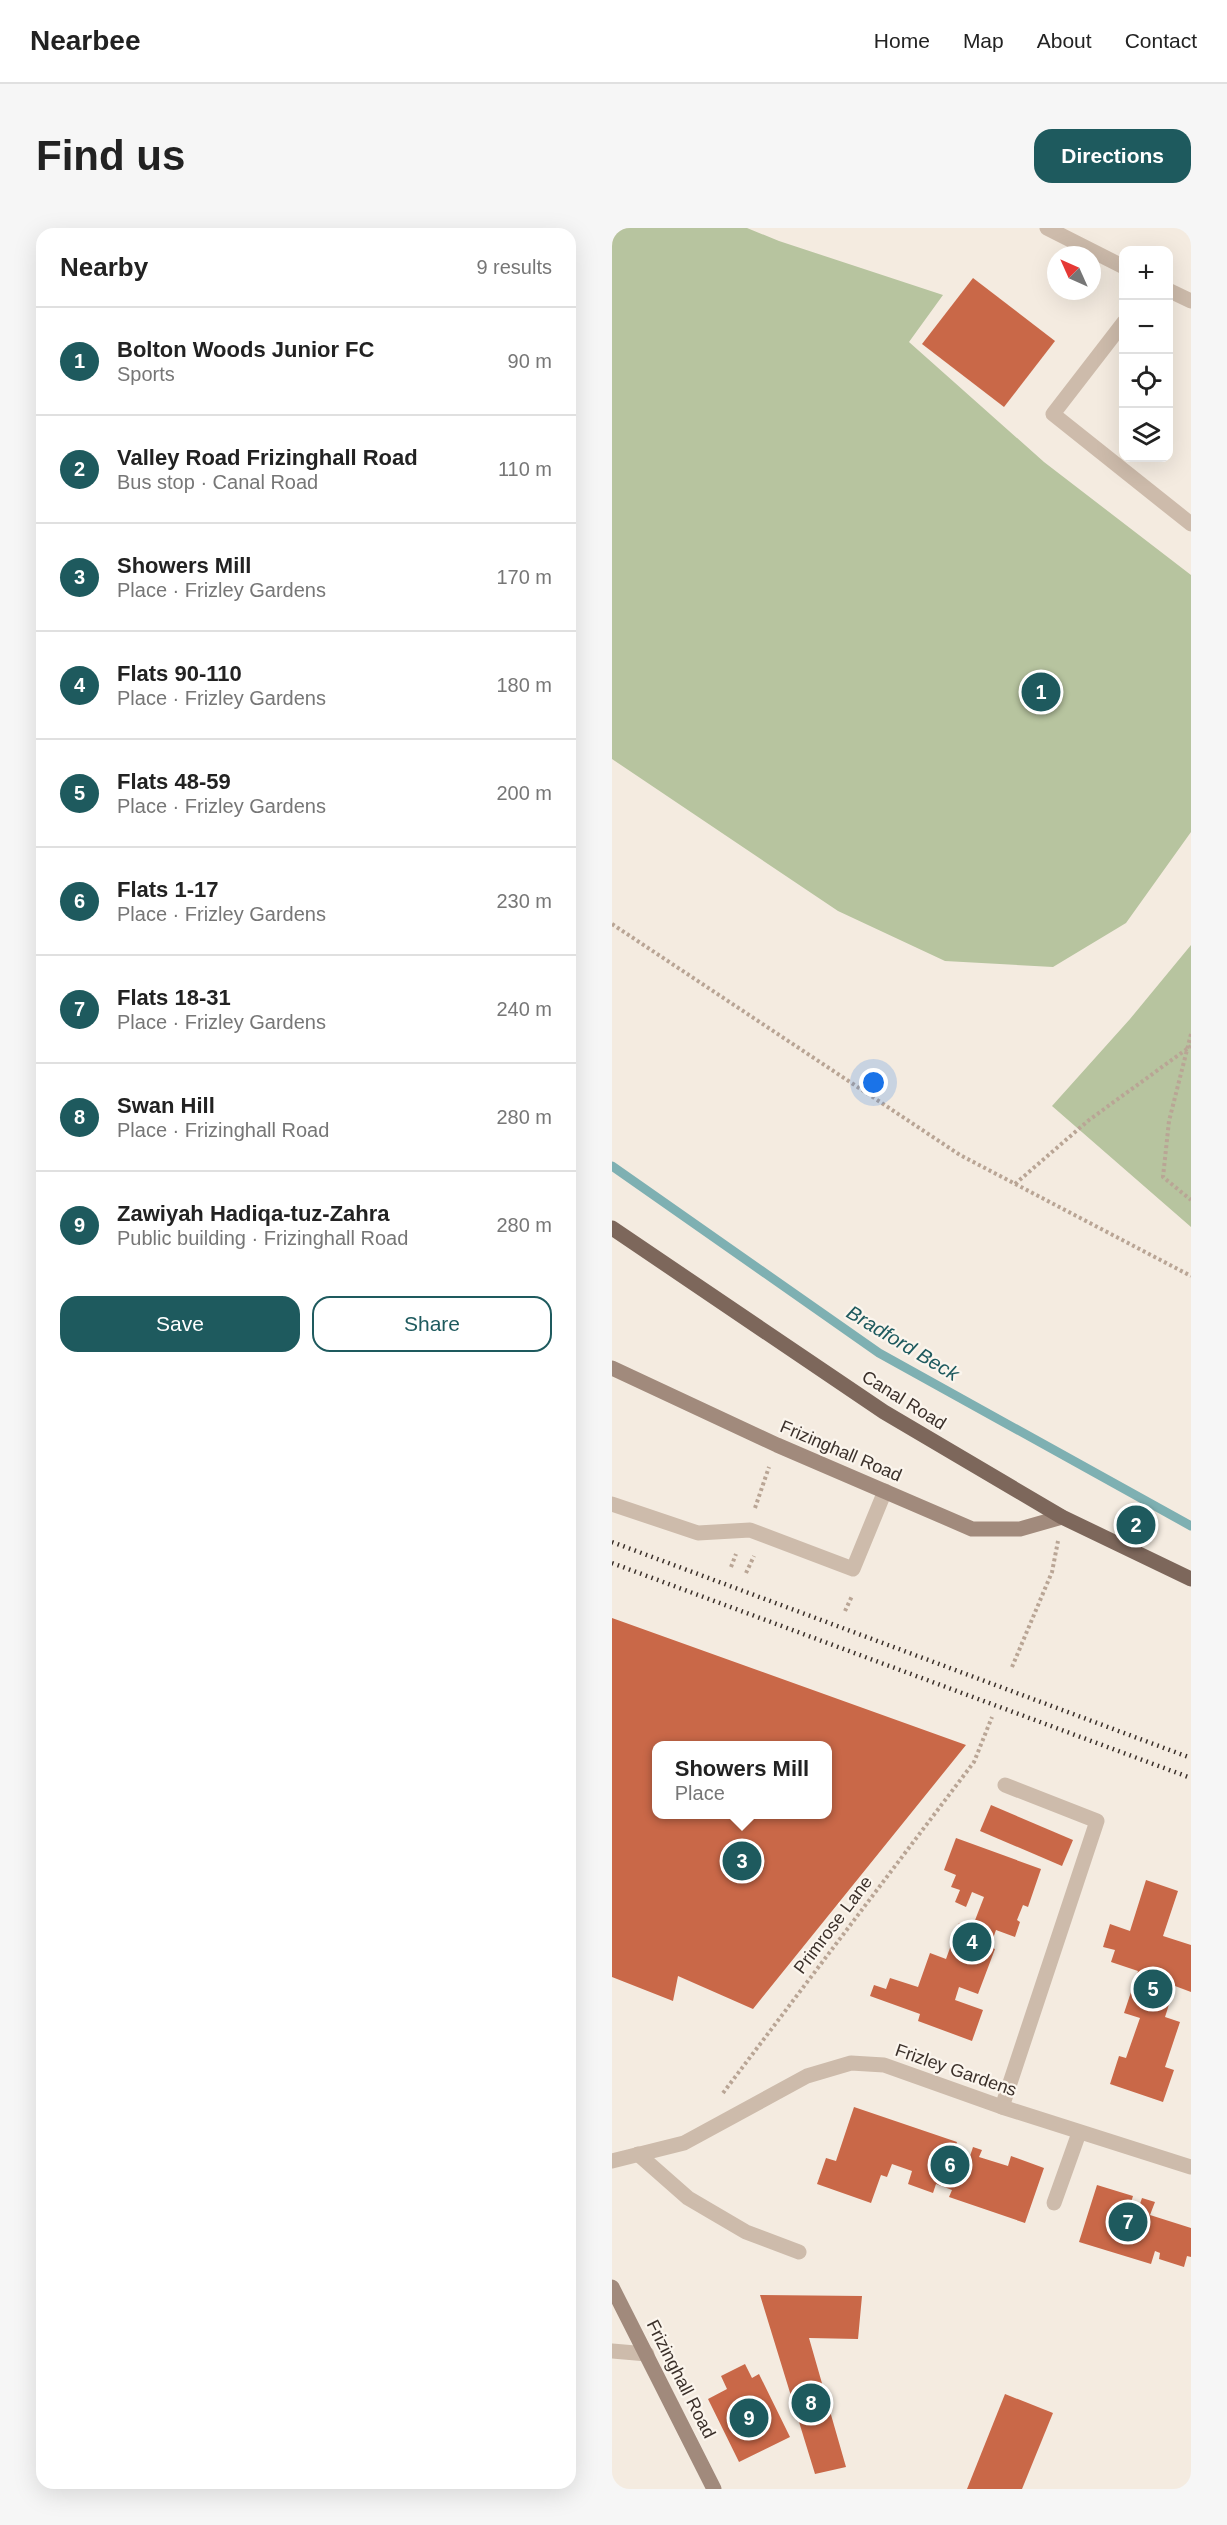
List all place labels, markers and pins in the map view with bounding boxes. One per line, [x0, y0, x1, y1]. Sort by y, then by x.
pin: 1 [1022, 670, 1060, 714]
pin: 2 [1116, 1502, 1156, 1548]
pin: 3 [722, 1838, 762, 1884]
pin: 4 [952, 1920, 992, 1964]
pin: 5 [1134, 1966, 1172, 2012]
pin: 6 [930, 2142, 970, 2188]
pin: 7 [1108, 2200, 1148, 2244]
pin: 8 [792, 2380, 830, 2426]
pin: 9 [730, 2396, 768, 2440]

